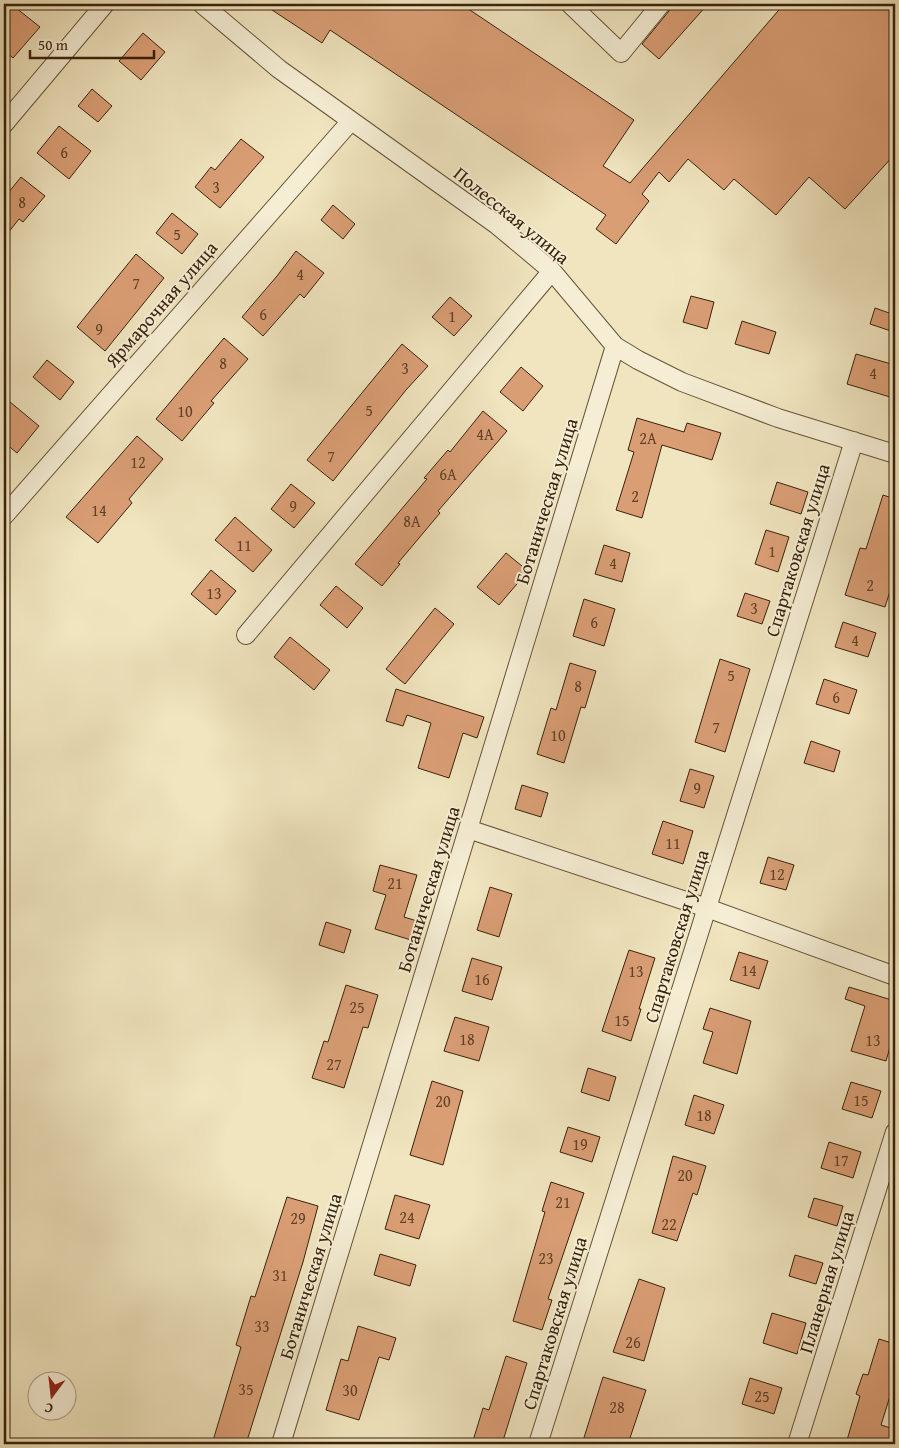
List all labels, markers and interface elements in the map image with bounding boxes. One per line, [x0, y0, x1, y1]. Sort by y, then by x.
scale bar [30, 28, 154, 60]
text: 50 m [38, 34, 69, 55]
house number: 6 [60, 140, 68, 164]
street label: Полесская улица [448, 159, 576, 271]
house number: 3 [212, 175, 220, 199]
house number: 8 [18, 190, 26, 214]
house number: 5 [173, 222, 181, 246]
street label: Ярмарочная улица [98, 235, 224, 374]
house number: 4 [296, 262, 304, 286]
house number: 7 [132, 271, 140, 295]
house number: 6 [259, 302, 267, 326]
house number: 1 [448, 304, 456, 328]
house number: 9 [95, 317, 103, 341]
house number: 8 [219, 351, 227, 375]
house number: 3 [401, 356, 409, 380]
house number: 4 [869, 361, 877, 385]
house number: 5 [365, 398, 373, 422]
house number: 10 [177, 399, 193, 423]
street label: Ботаническая улица [507, 414, 585, 588]
house number: 4А [476, 422, 494, 446]
house number: 2А [639, 426, 657, 450]
house number: 7 [327, 444, 335, 468]
house number: 12 [130, 450, 146, 474]
street label: Спартаковская улица [757, 460, 837, 640]
house number: 6А [439, 462, 457, 486]
house number: 2 [631, 484, 639, 508]
house number: 9 [289, 494, 297, 518]
house number: 14 [91, 498, 107, 522]
house number: 8А [403, 509, 421, 533]
house number: 11 [236, 533, 252, 557]
house number: 1 [768, 539, 776, 563]
house number: 4 [609, 551, 617, 575]
house number: 2 [866, 573, 874, 597]
house number: 13 [206, 581, 222, 605]
house number: 3 [750, 596, 758, 620]
house number: 6 [590, 610, 598, 634]
house number: 4 [851, 628, 859, 652]
house number: 5 [727, 663, 735, 687]
house number: 8 [574, 674, 582, 698]
house number: 6 [832, 685, 840, 709]
house number: 7 [712, 715, 720, 739]
house number: 10 [550, 723, 566, 747]
house number: 9 [693, 776, 701, 800]
street label: Ботаническая улица [389, 802, 467, 976]
house number: 11 [665, 831, 681, 855]
street label: Спартаковская улица [636, 846, 716, 1026]
house number: 12 [769, 862, 785, 886]
house number: 21 [387, 871, 403, 895]
house number: 14 [741, 958, 757, 982]
house number: 13 [628, 959, 644, 983]
house number: 16 [474, 967, 490, 991]
house number: 25 [349, 995, 365, 1019]
house number: 15 [614, 1008, 630, 1032]
house number: 18 [459, 1027, 475, 1051]
house number: 13 [865, 1028, 881, 1052]
house number: 27 [326, 1052, 342, 1076]
house number: 15 [853, 1088, 869, 1112]
house number: 20 [435, 1089, 451, 1113]
house number: 18 [696, 1103, 712, 1127]
house number: 19 [572, 1132, 588, 1156]
house number: 17 [833, 1148, 849, 1172]
house number: 20 [677, 1163, 693, 1187]
street label: Ботаническая улица [271, 1189, 349, 1363]
house number: 21 [555, 1190, 571, 1214]
house number: 24 [399, 1205, 415, 1229]
house number: 29 [290, 1206, 306, 1230]
street label: Планерная улица [791, 1208, 861, 1356]
house number: 22 [661, 1212, 677, 1236]
street label: Спартаковская улица [514, 1233, 594, 1413]
house number: 23 [538, 1246, 554, 1270]
house number: 31 [272, 1263, 288, 1287]
house number: 33 [254, 1314, 270, 1338]
house number: 26 [625, 1330, 641, 1354]
north arrow [28, 1370, 78, 1420]
house number: 35 [238, 1377, 254, 1401]
house number: 30 [342, 1378, 358, 1402]
house number: 25 [754, 1384, 770, 1408]
house number: 28 [609, 1395, 625, 1419]
text: С [42, 1398, 55, 1419]

